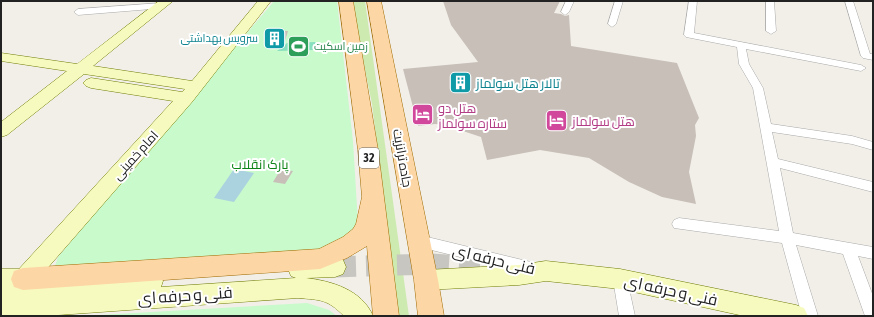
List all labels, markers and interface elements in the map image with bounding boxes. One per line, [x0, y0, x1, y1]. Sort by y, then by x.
building icon: سرویس بهداشتی [261, 25, 287, 51]
place label: سرویس بهداشتی [181, 32, 258, 45]
sports icon: زمین اسکیت [286, 33, 312, 59]
place label: زمین اسکیت [314, 40, 368, 53]
building icon: تالار هتل سولماز [447, 70, 473, 96]
place label: تالار هتل سولماز [475, 76, 560, 91]
place label: هتل دو ستاره سولماز [437, 101, 507, 131]
hotel icon: هتل دو ستاره سولماز [409, 102, 435, 128]
hotel icon: هتل سولماز [544, 108, 570, 134]
place label: هتل سولماز [571, 114, 635, 129]
street label: امام خمینی [109, 128, 163, 184]
street label: جاده ترانزیت [390, 128, 415, 188]
road number: 32 [359, 148, 379, 168]
park label: پارک انقلاب [232, 157, 289, 174]
street label: فنی حرفه ای [450, 241, 537, 279]
street label: فنی و حرفه ای [622, 271, 719, 311]
street label: فنی و حرفه ای [137, 283, 233, 309]

